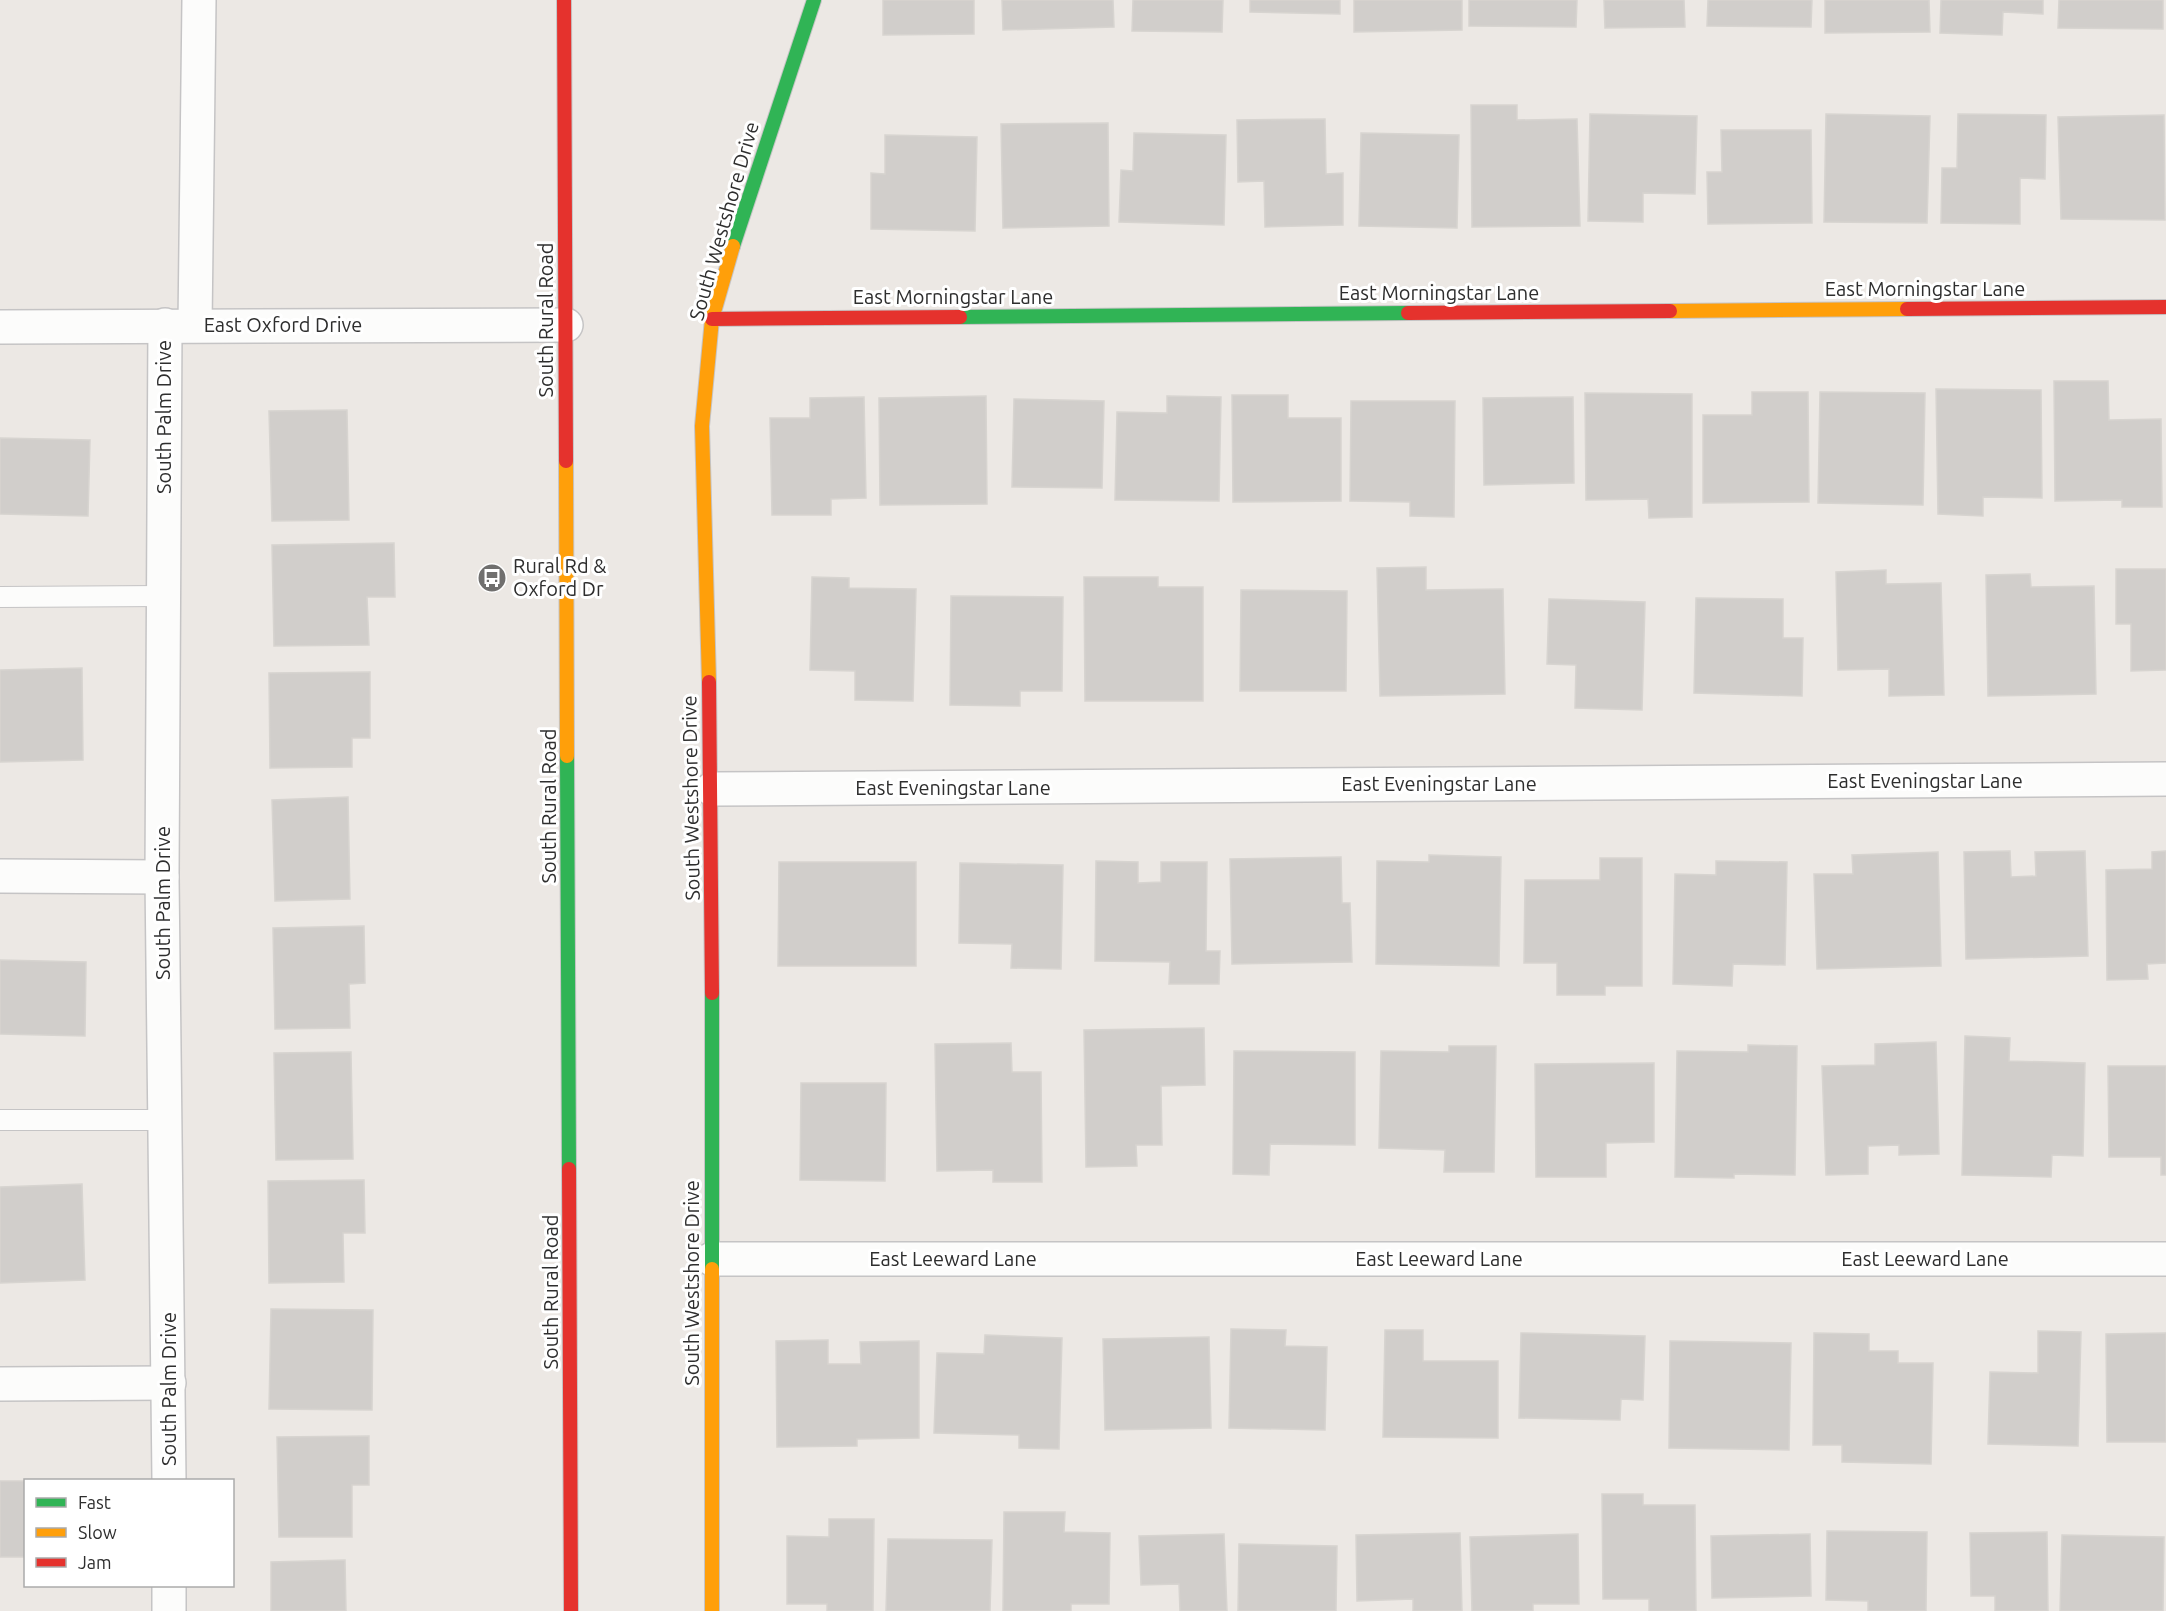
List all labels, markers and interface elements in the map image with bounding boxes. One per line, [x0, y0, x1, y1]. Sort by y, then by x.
street label: South Westshore Drive [684, 119, 763, 323]
street label: South Rural Road [534, 242, 557, 398]
street label: East Morningstar Lane [1825, 277, 2025, 300]
street label: East Morningstar Lane [1339, 281, 1539, 304]
street label: East Morningstar Lane [853, 285, 1053, 308]
street label: East Oxford Drive [204, 313, 362, 336]
street label: South Palm Drive [152, 340, 175, 494]
place label: Rural Rd & Oxford Dr [513, 554, 606, 600]
bus stop icon: Rural Rd & Oxford Dr [476, 562, 508, 594]
street label: South Westshore Drive [677, 695, 704, 901]
street label: South Rural Road [537, 728, 560, 884]
street label: East Eveningstar Lane [1827, 769, 2023, 792]
street label: East Eveningstar Lane [1341, 772, 1537, 795]
street label: East Eveningstar Lane [855, 776, 1051, 799]
street label: South Palm Drive [151, 826, 174, 980]
street label: South Westshore Drive [680, 1180, 703, 1386]
street label: South Rural Road [539, 1214, 562, 1370]
street label: East Leeward Lane [869, 1247, 1037, 1270]
street label: East Leeward Lane [1355, 1247, 1523, 1270]
street label: East Leeward Lane [1841, 1247, 2009, 1270]
street label: South Palm Drive [157, 1312, 180, 1466]
legend [24, 1479, 234, 1587]
text: Fast [78, 1492, 111, 1512]
text: Slow [78, 1522, 117, 1542]
text: Jam [78, 1552, 112, 1572]

